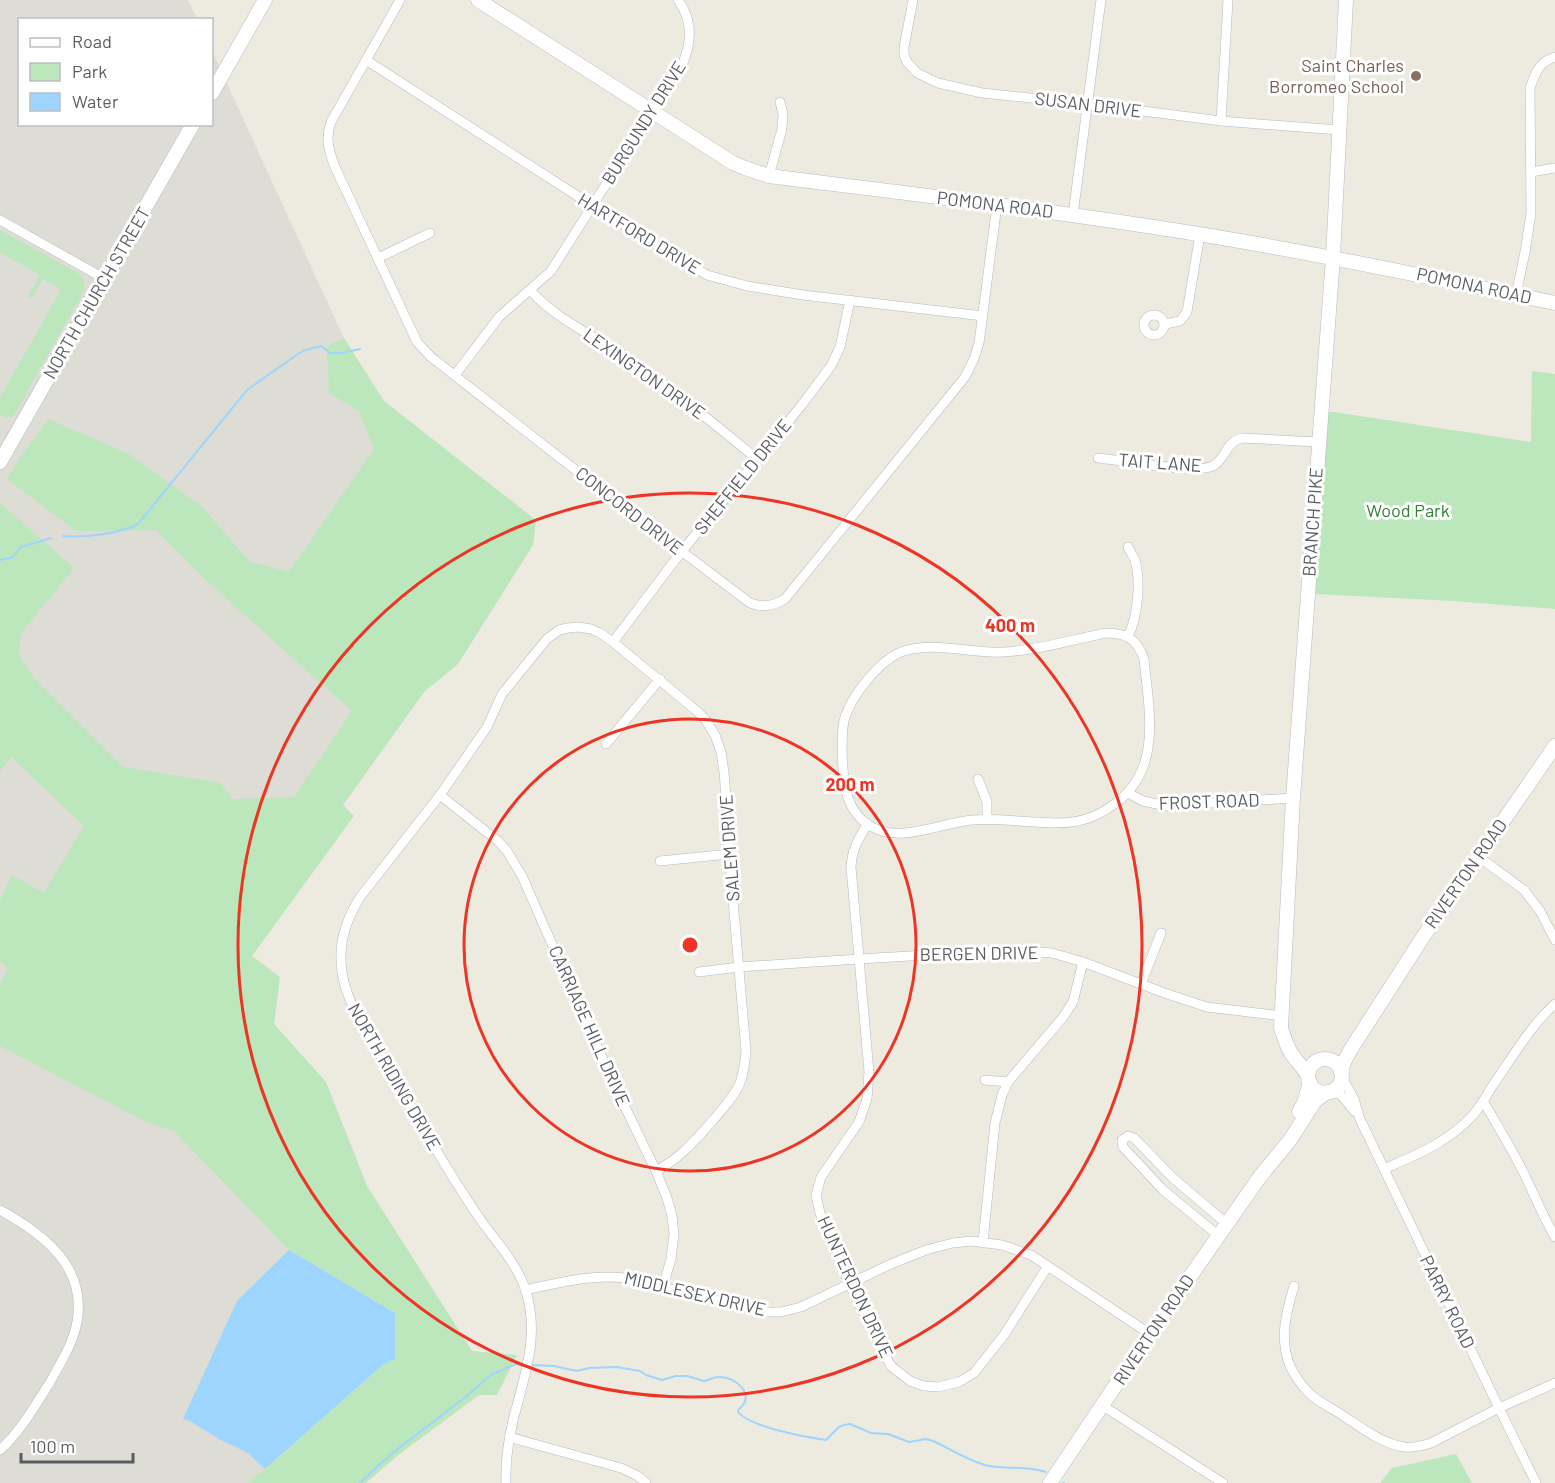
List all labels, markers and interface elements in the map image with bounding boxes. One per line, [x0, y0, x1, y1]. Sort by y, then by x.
legend [18, 18, 213, 126]
text: Road [72, 30, 112, 52]
place label: Saint Charles Borromeo School [1269, 54, 1404, 97]
street label: BURGUNDY DRIVE [596, 57, 690, 188]
text: Park [72, 60, 107, 82]
marker: Saint Charles Borromeo School [1409, 69, 1423, 83]
street label: SUSAN DRIVE [1033, 87, 1143, 121]
text: Water [72, 90, 119, 112]
street label: POMONA ROAD [936, 186, 1054, 222]
street label: HARTFORD DRIVE [574, 188, 705, 278]
street label: NORTH CHURCH STREET [38, 203, 154, 382]
street label: POMONA ROAD [1415, 262, 1534, 308]
street label: LEXINGTON DRIVE [579, 323, 710, 423]
street label: SHEFFIELD DRIVE [689, 414, 796, 539]
street label: TAIT LANE [1118, 448, 1202, 476]
street label: CONCORD DRIVE [572, 461, 688, 559]
street label: BRANCH PIKE [1297, 467, 1327, 577]
park label: Wood Park [1366, 499, 1450, 521]
text: 400 m [985, 614, 1035, 636]
text: 200 m [825, 773, 875, 795]
street label: FROST ROAD [1158, 788, 1260, 814]
street label: SALEM DRIVE [714, 794, 744, 902]
street label: RIVERTON ROAD [1419, 814, 1511, 932]
centre of rings [680, 935, 700, 955]
street label: BERGEN DRIVE [919, 941, 1039, 965]
street label: CARRIAGE HILL DRIVE [545, 942, 635, 1109]
street label: NORTH RIDING DRIVE [344, 999, 446, 1154]
street label: HUNTERDON DRIVE [813, 1212, 898, 1361]
street label: PARRY ROAD [1416, 1251, 1480, 1352]
street label: MIDDLESEX DRIVE [622, 1266, 768, 1320]
street label: RIVERTON ROAD [1108, 1270, 1198, 1389]
scale bar [21, 1426, 134, 1464]
text: 100 m [30, 1435, 75, 1457]

